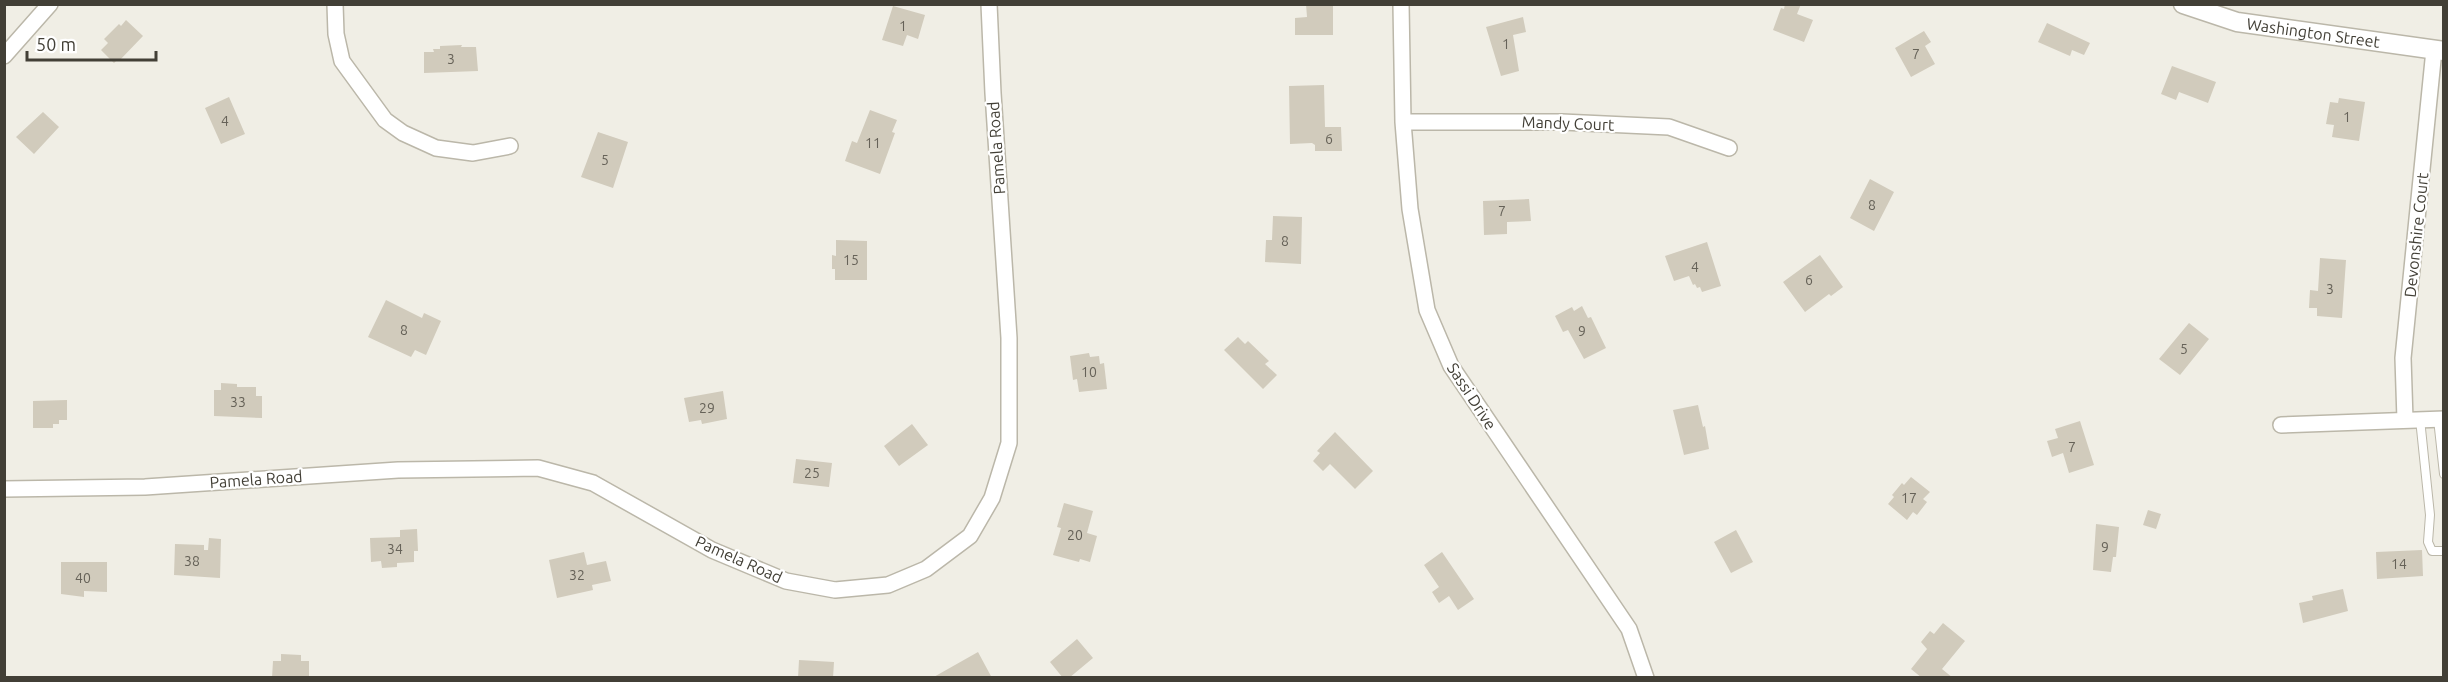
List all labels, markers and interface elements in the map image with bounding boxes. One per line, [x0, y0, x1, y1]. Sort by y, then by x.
street label: Washington Street [2246, 14, 2382, 51]
house number: 1 [899, 18, 907, 34]
scale bar [27, 24, 156, 62]
text: 50 m [36, 34, 76, 54]
house number: 1 [1502, 36, 1510, 52]
house number: 7 [1912, 46, 1920, 62]
house number: 3 [447, 51, 455, 67]
street label: Pamela Road [984, 101, 1008, 195]
house number: 1 [2343, 109, 2351, 125]
street label: Mandy Court [1521, 112, 1615, 134]
house number: 4 [221, 113, 229, 129]
house number: 6 [1325, 131, 1333, 147]
house number: 11 [865, 135, 881, 151]
house number: 5 [601, 152, 609, 168]
street label: Devonshire Court [2400, 171, 2432, 298]
house number: 8 [1868, 197, 1876, 213]
house number: 7 [1498, 203, 1506, 219]
house number: 8 [1281, 233, 1289, 249]
house number: 15 [843, 252, 859, 268]
house number: 4 [1691, 259, 1699, 275]
house number: 6 [1805, 272, 1813, 288]
house number: 3 [2326, 281, 2334, 297]
house number: 8 [400, 322, 408, 338]
house number: 9 [1578, 323, 1586, 339]
house number: 5 [2180, 341, 2188, 357]
street label: Sassi Drive [1444, 359, 1500, 433]
house number: 10 [1081, 364, 1097, 380]
house number: 33 [230, 394, 246, 410]
house number: 29 [699, 400, 715, 416]
house number: 7 [2068, 439, 2076, 455]
house number: 25 [804, 465, 820, 481]
street label: Pamela Road [209, 467, 303, 491]
house number: 17 [1901, 490, 1917, 506]
house number: 20 [1067, 527, 1083, 543]
street label: Pamela Road [693, 532, 785, 586]
house number: 9 [2101, 539, 2109, 555]
house number: 34 [387, 541, 403, 557]
house number: 38 [184, 553, 200, 569]
house number: 14 [2391, 556, 2407, 572]
house number: 32 [569, 567, 585, 583]
house number: 40 [75, 570, 91, 586]

